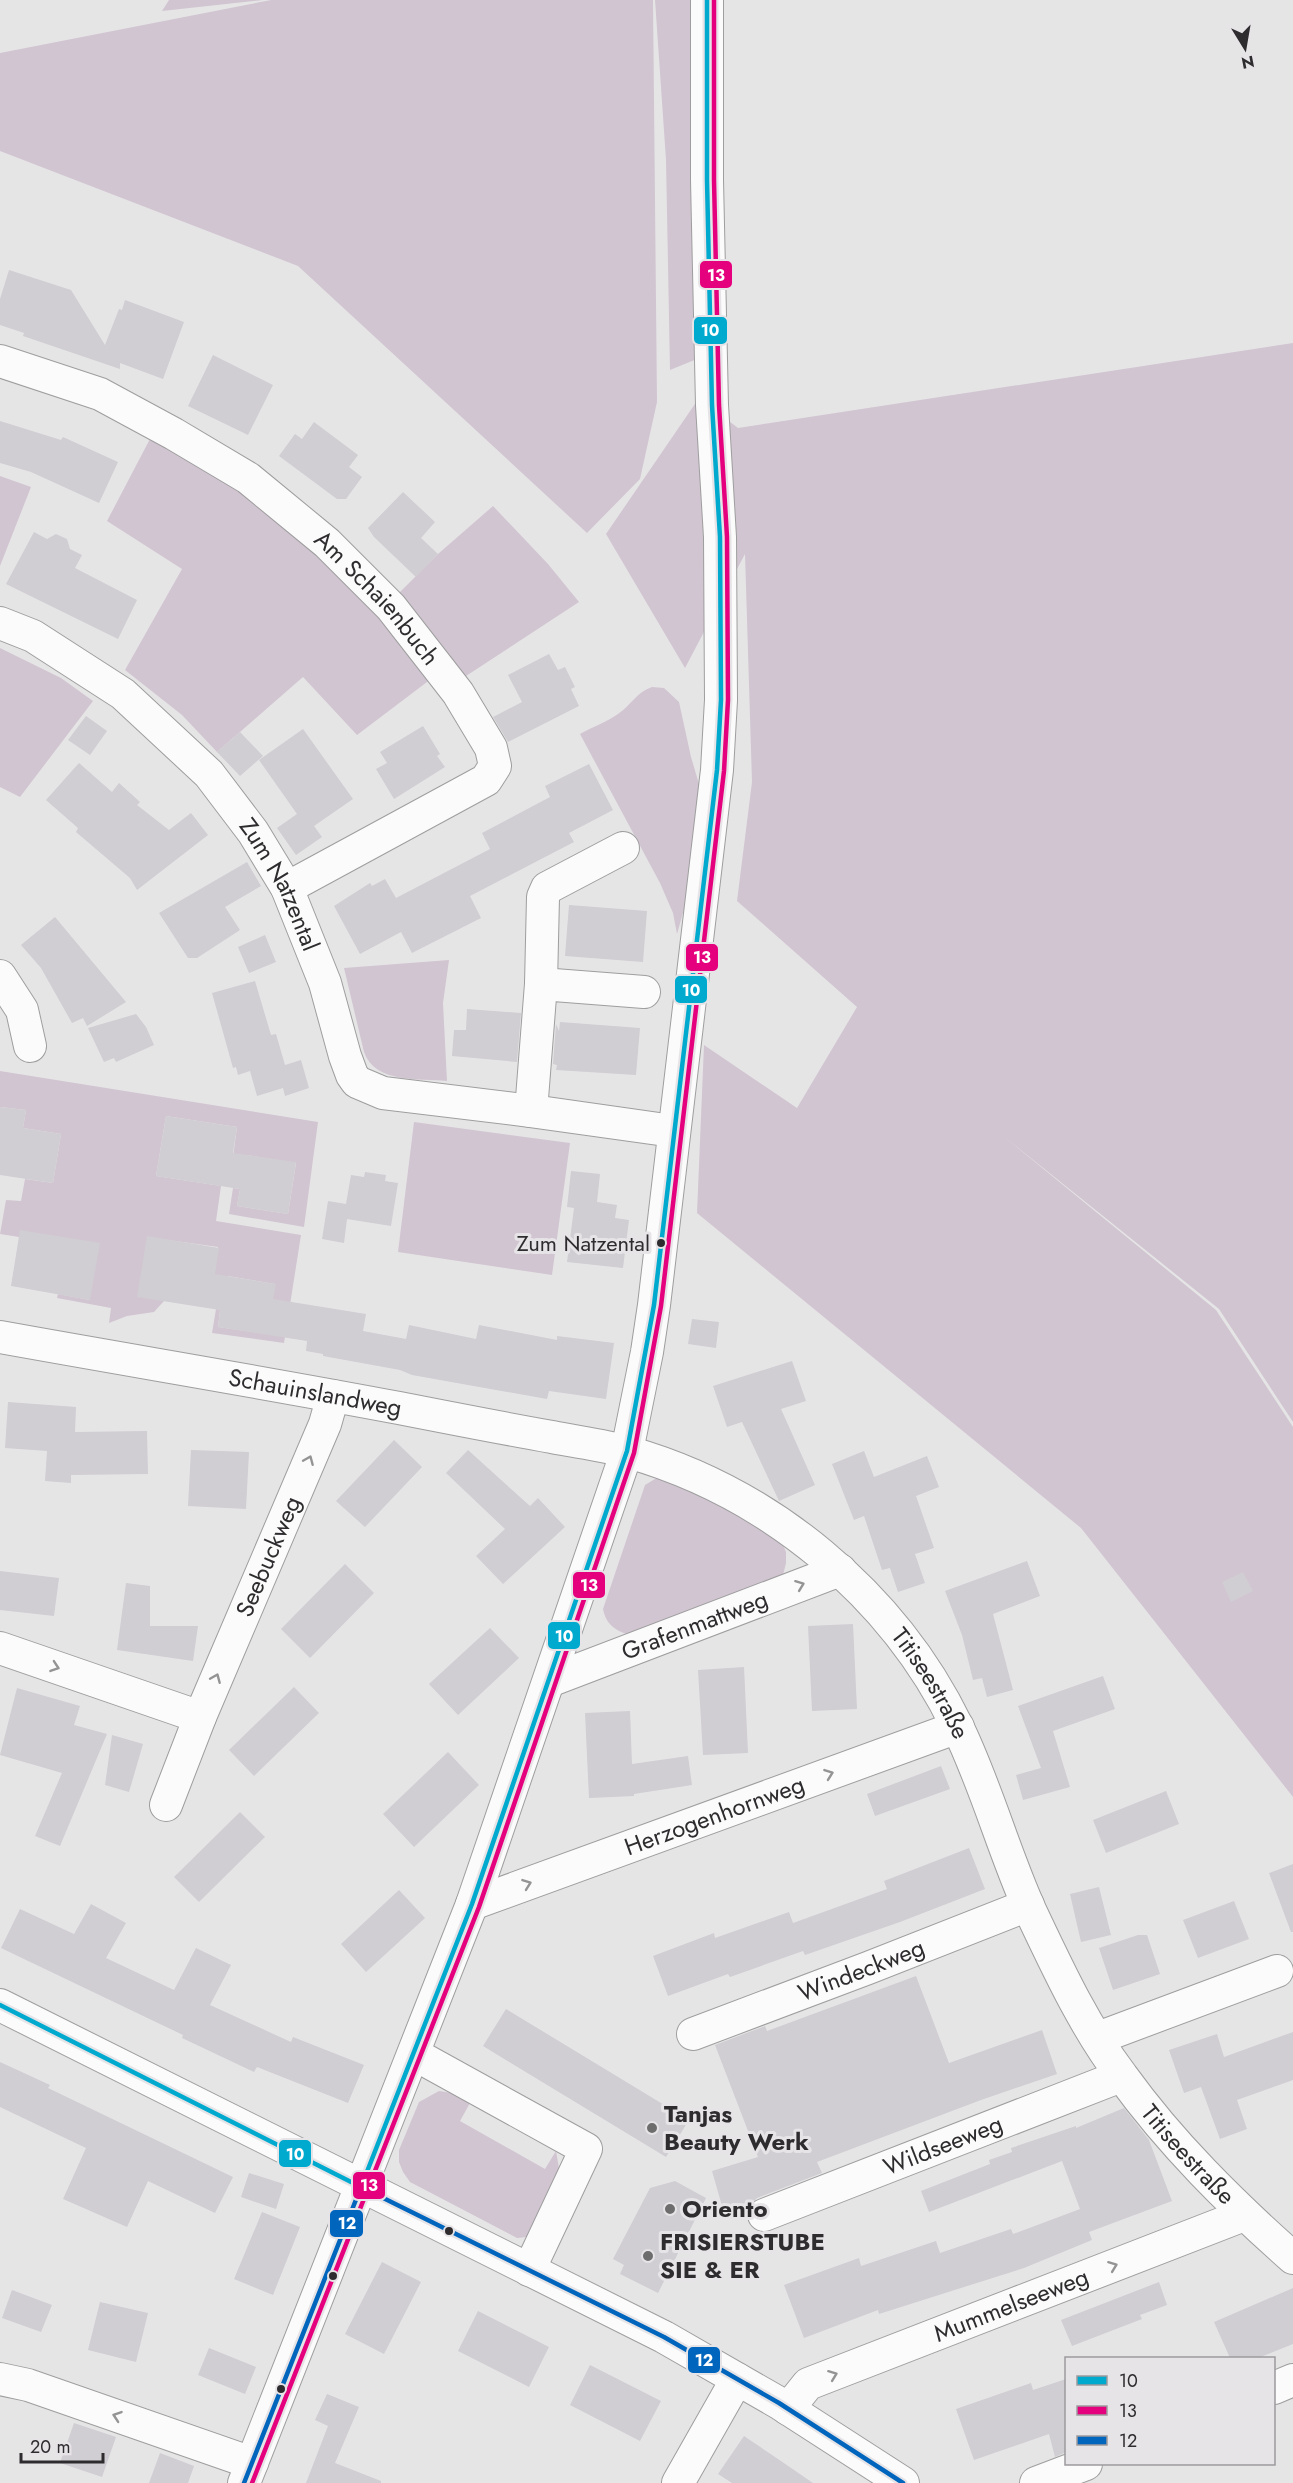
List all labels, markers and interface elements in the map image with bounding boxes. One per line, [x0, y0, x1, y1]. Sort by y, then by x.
north arrow [1215, 18, 1275, 78]
text: N [1239, 50, 1256, 75]
line badge: 13 [699, 260, 733, 289]
text: 13 [707, 264, 725, 287]
line badge: 10 [693, 316, 728, 345]
text: 10 [701, 319, 719, 342]
street label: Am Schaienbuch [307, 522, 448, 672]
street label: Zum Natzental [231, 810, 328, 956]
line badge: 13 [685, 943, 719, 972]
text: 13 [693, 946, 711, 969]
line badge: 10 [674, 975, 708, 1004]
text: 10 [682, 979, 700, 1002]
place label: Zum Natzental [517, 1227, 650, 1259]
marker: Zum Natzental [655, 1237, 667, 1249]
street label: Schauinslandweg [226, 1359, 405, 1425]
one-way arrow [302, 1455, 314, 1466]
street label: Seebuckweg [227, 1490, 309, 1622]
line badge: 13 [572, 1571, 606, 1599]
text: 13 [580, 1574, 598, 1597]
one-way arrow [794, 1580, 805, 1593]
street label: Grafenmattweg [616, 1581, 773, 1669]
street label: Titiseestraße [883, 1620, 979, 1744]
line badge: 10 [547, 1621, 581, 1650]
text: 10 [555, 1625, 573, 1648]
one-way arrow [49, 1659, 60, 1672]
one-way arrow [209, 1673, 221, 1684]
street label: Herzogenhornweg [619, 1766, 809, 1864]
one-way arrow [823, 1769, 834, 1781]
one-way arrow [521, 1879, 532, 1892]
street label: Windeckweg [793, 1929, 930, 2010]
place label: Tanjas Beauty Werk [664, 2096, 809, 2159]
street label: Titiseestraße [1133, 2097, 1243, 2212]
street label: Wildseeweg [878, 2106, 1007, 2184]
marker: Tanjas Beauty Werk [645, 2121, 659, 2135]
line badge: 10 [278, 2139, 312, 2168]
text: 10 [286, 2143, 304, 2166]
line badge: 13 [352, 2171, 386, 2200]
text: 13 [360, 2174, 378, 2197]
place label: Oriento [682, 2191, 768, 2226]
marker: Oriento [663, 2202, 677, 2216]
line badge: 12 [329, 2209, 364, 2238]
text: 12 [338, 2212, 356, 2235]
place label: FRISIERSTUBE SIE & ER [660, 2224, 825, 2287]
unlabelled marker [443, 2225, 455, 2237]
marker: FRISIERSTUBE SIE & ER [641, 2249, 655, 2263]
street label: Mummelseeweg [929, 2259, 1094, 2351]
one-way arrow [1107, 2261, 1118, 2273]
unlabelled marker [327, 2270, 339, 2282]
line badge: 12 [687, 2346, 721, 2374]
text: 12 [695, 2349, 713, 2372]
legend [1065, 2357, 1275, 2465]
text: 10 [1119, 2368, 1138, 2394]
one-way arrow [827, 2370, 838, 2382]
unlabelled marker [275, 2383, 287, 2395]
text: 13 [1119, 2398, 1137, 2424]
one-way arrow [113, 2411, 123, 2423]
scale bar [21, 2426, 104, 2464]
text: 12 [1119, 2428, 1137, 2454]
text: 20 m [30, 2434, 70, 2460]

